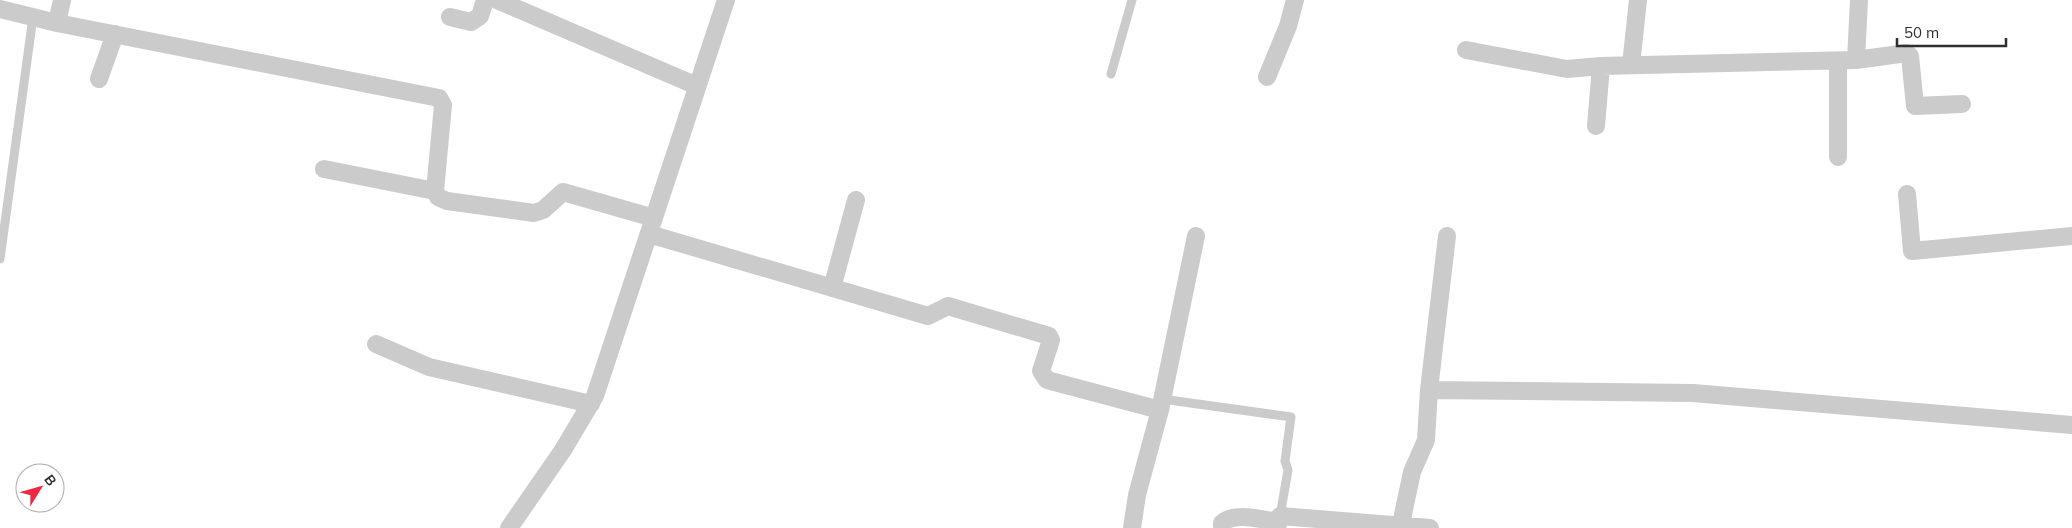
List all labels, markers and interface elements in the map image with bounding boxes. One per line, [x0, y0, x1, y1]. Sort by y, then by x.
scale bar [1897, 15, 2006, 47]
text: 50 m [1904, 23, 1939, 42]
north arrow [15, 463, 65, 513]
text: B [40, 471, 61, 490]

